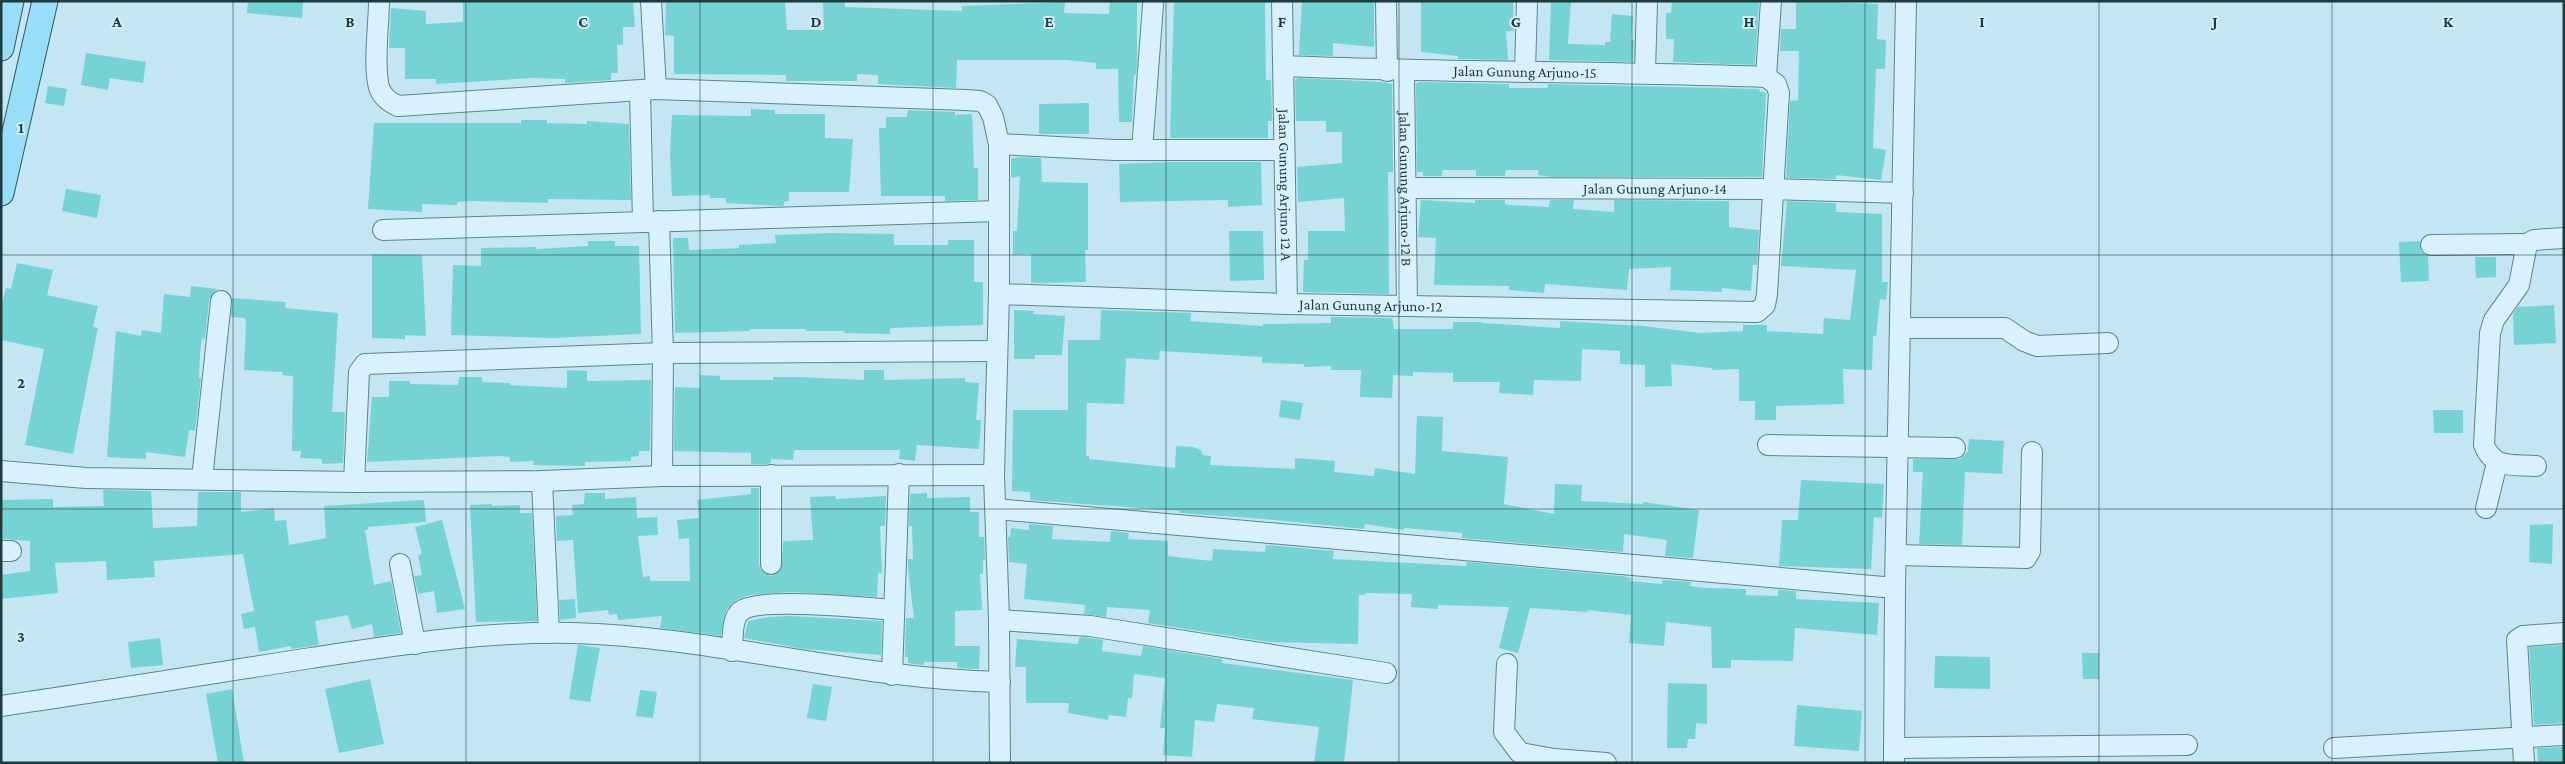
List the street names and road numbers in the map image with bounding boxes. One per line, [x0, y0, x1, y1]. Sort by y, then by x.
street label: Jalan Gunung Arjuno-15 [1451, 63, 1597, 81]
street label: Jalan Gunung Arjuno 12 A [1275, 107, 1294, 262]
street label: Jalan Gunung Arjuno-12 B [1395, 110, 1414, 266]
street label: Jalan Gunung Arjuno-14 [1581, 180, 1727, 198]
street label: Jalan Gunung Arjuno-12 [1297, 296, 1443, 315]

